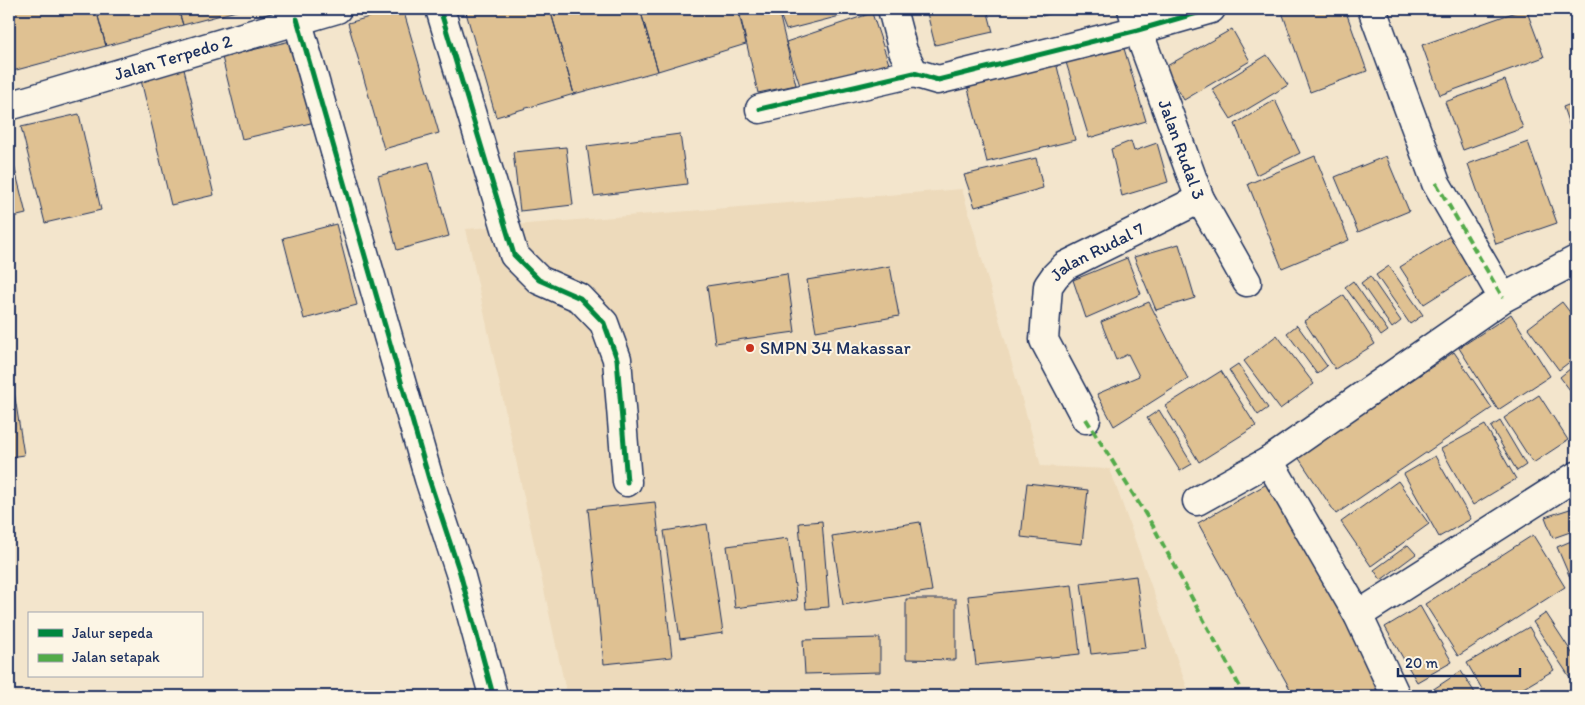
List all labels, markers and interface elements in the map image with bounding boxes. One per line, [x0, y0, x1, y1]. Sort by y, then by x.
street label: Jalan Terpedo 2 [111, 30, 235, 85]
street label: Jalan Rudal 3 [1153, 96, 1210, 203]
street label: Jalan Rudal 7 [1045, 217, 1148, 286]
place label: SMPN 34 Makassar [760, 337, 912, 359]
marker: SMPN 34 Makassar [744, 342, 756, 354]
legend [28, 612, 202, 678]
text: Jalur sepeda [72, 624, 153, 642]
scale bar [1398, 645, 1520, 677]
text: Jalan setapak [72, 648, 160, 666]
text: 20 m [1405, 654, 1439, 672]

